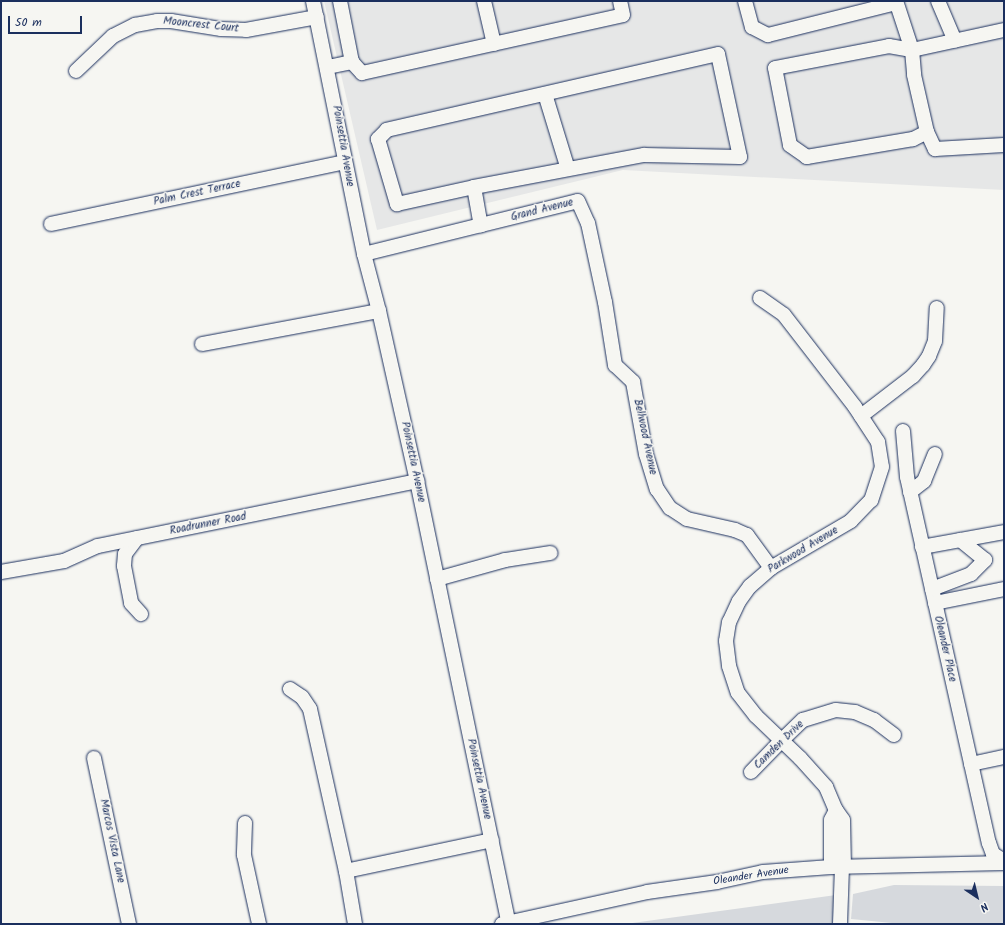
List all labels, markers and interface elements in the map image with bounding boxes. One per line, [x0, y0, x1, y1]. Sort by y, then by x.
scale bar [10, 8, 84, 34]
text: 50 m [15, 13, 42, 32]
street label: Mooncrest Court [162, 14, 240, 36]
street label: Poinsettia Avenue [329, 104, 357, 188]
street label: Palm Crest Terrace [152, 177, 242, 209]
street label: Grand Avenue [510, 196, 574, 224]
street label: Bellwood Avenue [631, 398, 659, 476]
street label: Poinsettia Avenue [398, 420, 428, 504]
street label: Roadrunner Road [169, 510, 247, 538]
street label: Parkwood Avenue [765, 524, 841, 576]
street label: Oleander Place [931, 615, 959, 683]
street label: Camden Drive [751, 718, 807, 772]
street label: Poinsettia Avenue [464, 737, 494, 821]
street label: Marcos Vista Lane [97, 798, 127, 884]
street label: Oleander Avenue [712, 864, 790, 888]
north arrow [957, 877, 997, 917]
text: N [976, 897, 992, 916]

